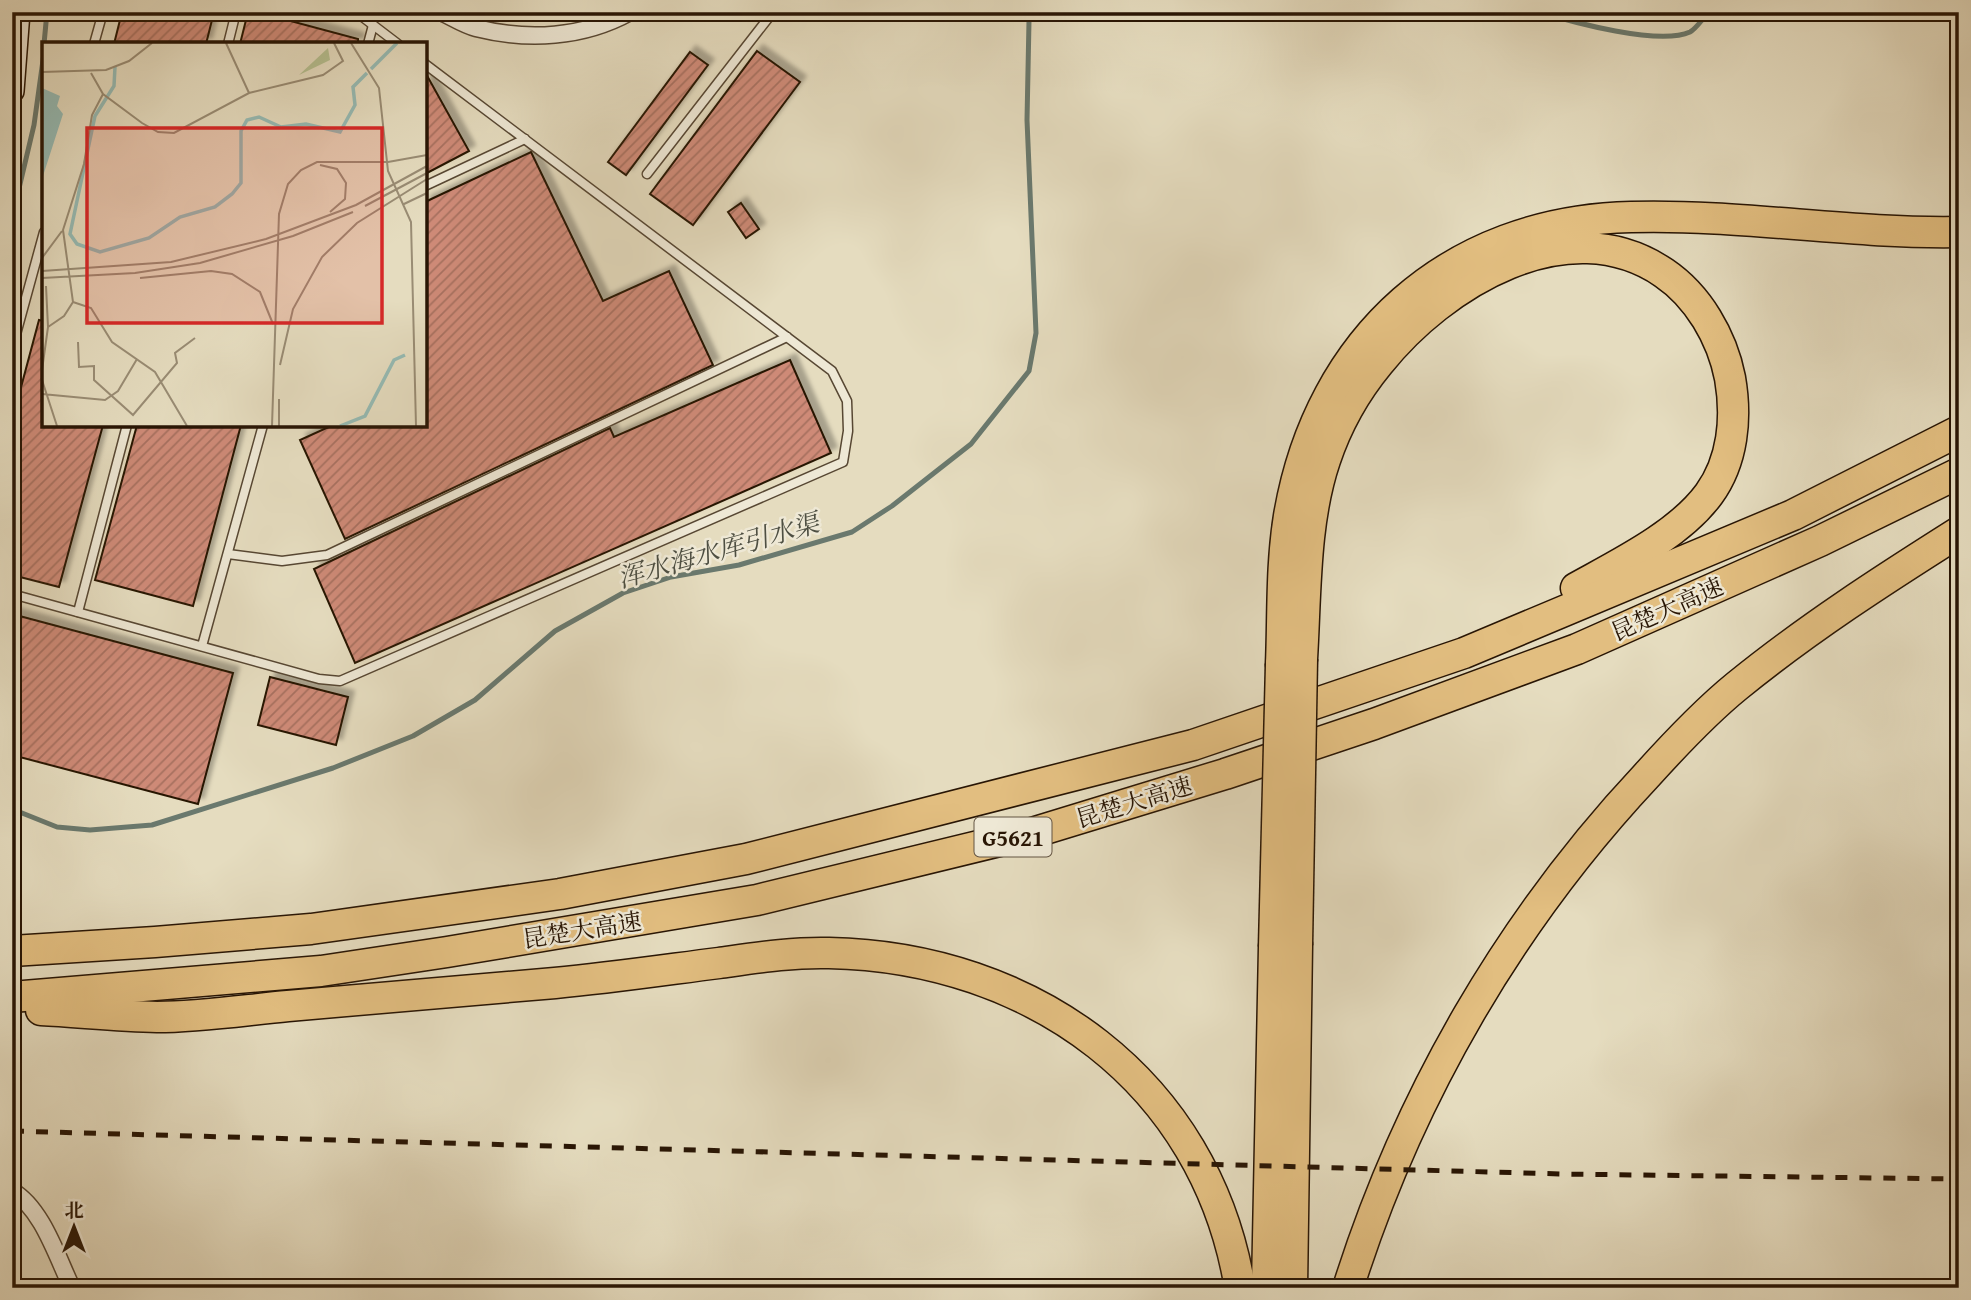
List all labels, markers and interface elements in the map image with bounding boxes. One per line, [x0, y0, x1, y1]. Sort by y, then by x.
inset map [42, 42, 427, 427]
water label: 浑水海水库引水渠 [613, 502, 826, 597]
street label: 昆楚大高速 [1605, 569, 1729, 649]
street label: 昆楚大高速 [1072, 768, 1196, 836]
road number: G5621 [974, 818, 1052, 856]
street label: 昆楚大高速 [520, 903, 644, 957]
north arrow [38, 1192, 108, 1262]
text: 北 [64, 1196, 84, 1224]

